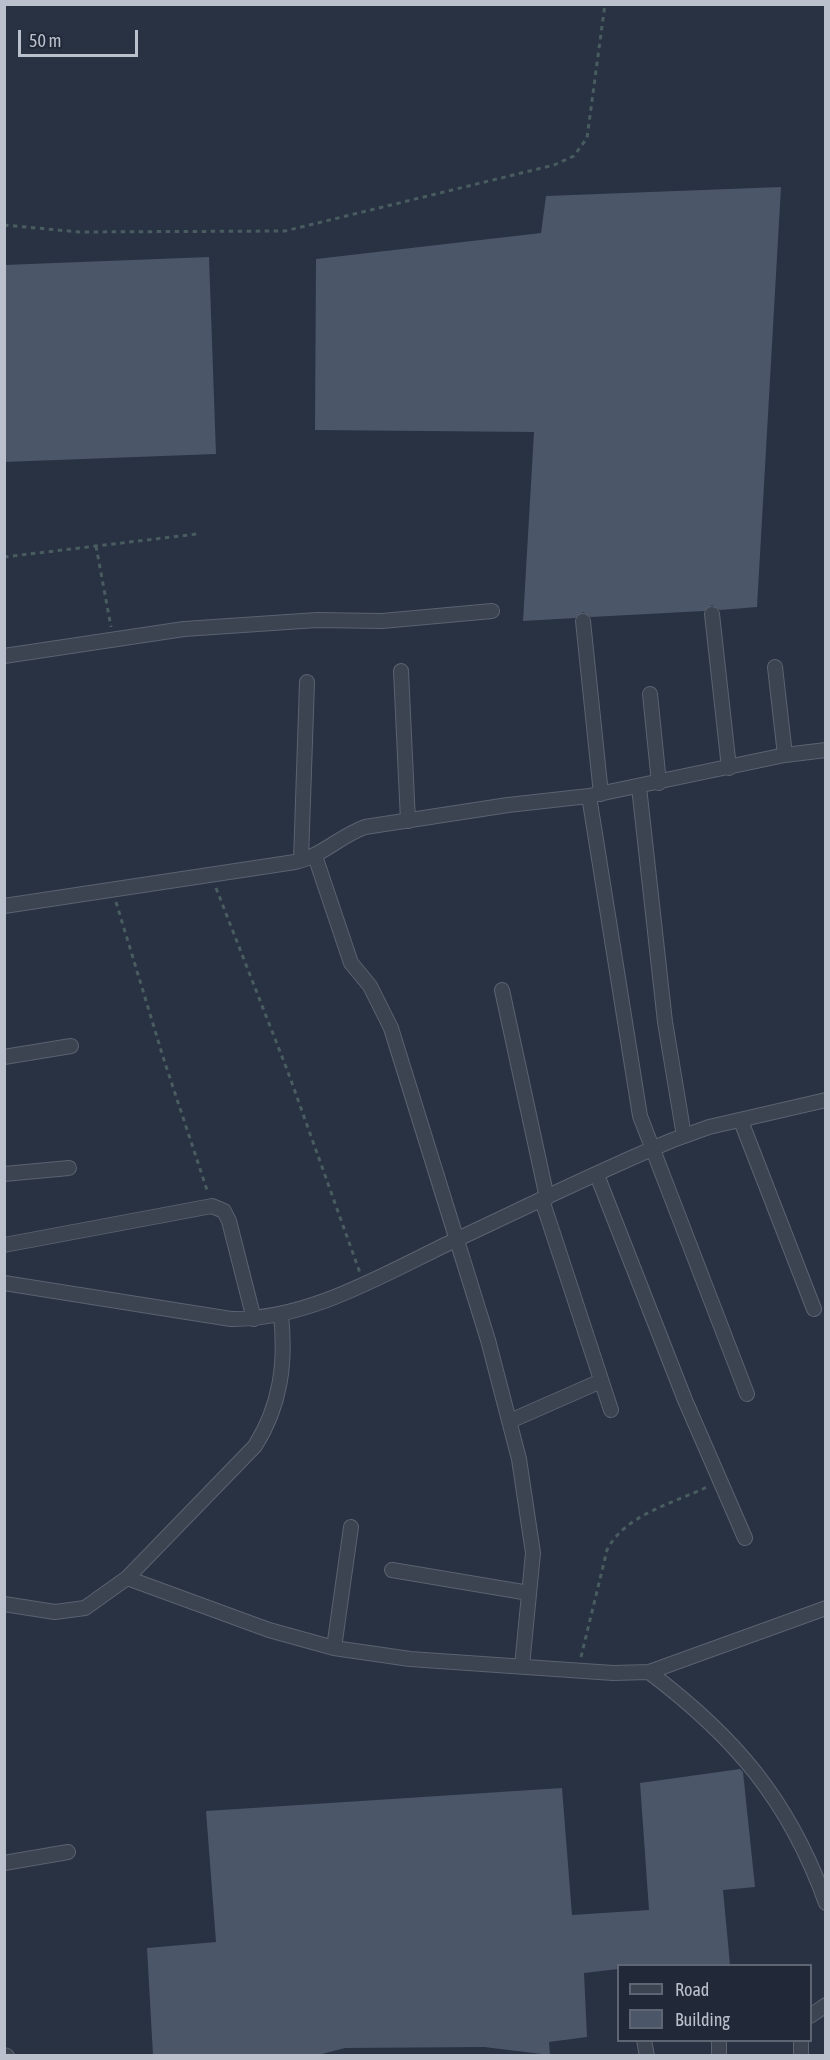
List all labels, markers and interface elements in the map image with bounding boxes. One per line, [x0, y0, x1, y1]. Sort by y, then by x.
scale bar [21, 18, 141, 56]
text: 50 m [29, 30, 61, 51]
legend [617, 1964, 812, 2042]
text: Road [675, 1979, 709, 2000]
text: Building [675, 2009, 730, 2030]

